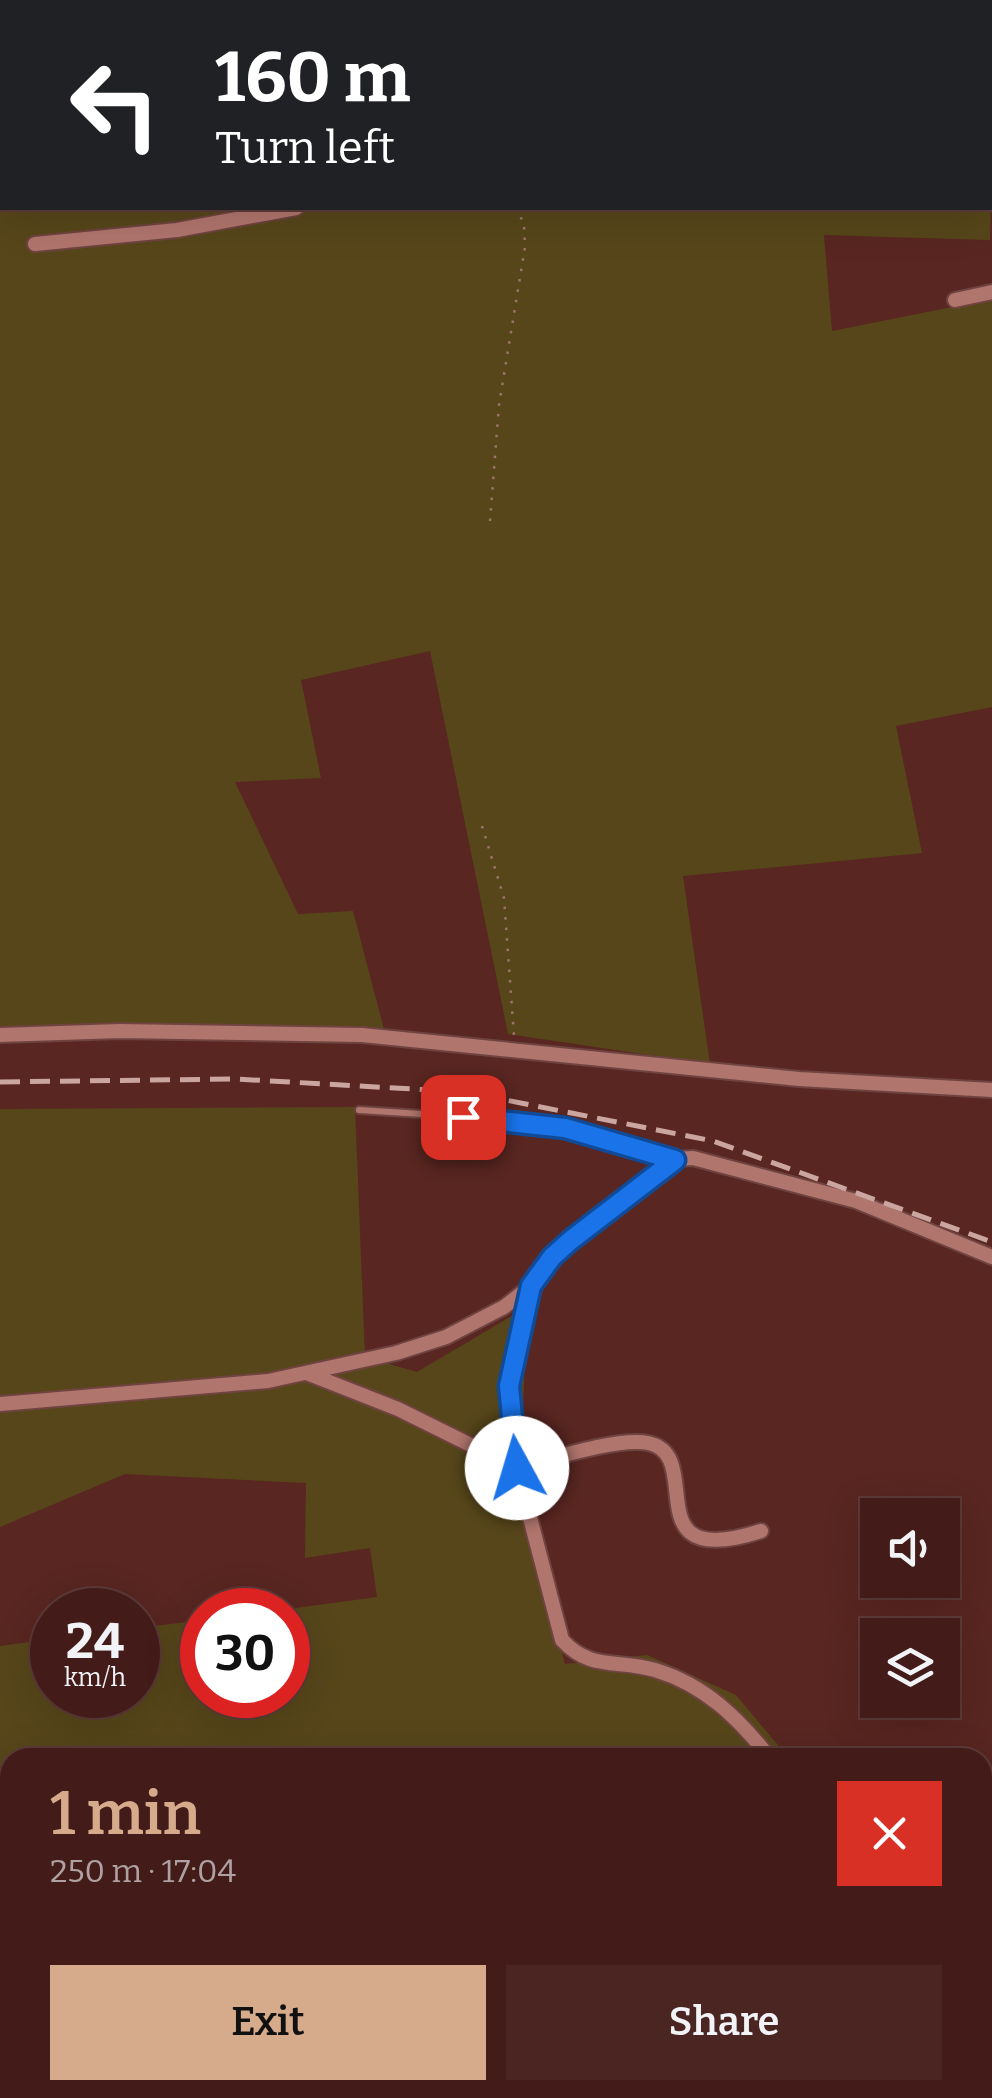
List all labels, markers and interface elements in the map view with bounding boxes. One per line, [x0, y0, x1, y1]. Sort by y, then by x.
text: 160 m [215, 36, 410, 120]
icon: left [50, 40, 180, 170]
text: Turn left [215, 121, 395, 175]
pin [421, 1075, 506, 1160]
icon: arrive [436, 1090, 491, 1145]
position arrow [465, 1416, 569, 1520]
map controls [860, 1498, 960, 1718]
button: sound [860, 1498, 960, 1598]
speed limit sign: 30 [180, 1588, 310, 1718]
text: 24 [66, 1611, 124, 1671]
button: layers [860, 1618, 960, 1718]
text: km/h [64, 1663, 126, 1693]
text: 1 min [50, 1778, 201, 1850]
button: close [837, 1781, 942, 1886]
text: 250 m · 17:04 [50, 1852, 236, 1890]
button: Exit [50, 1965, 486, 2080]
button: Share [506, 1965, 942, 2080]

